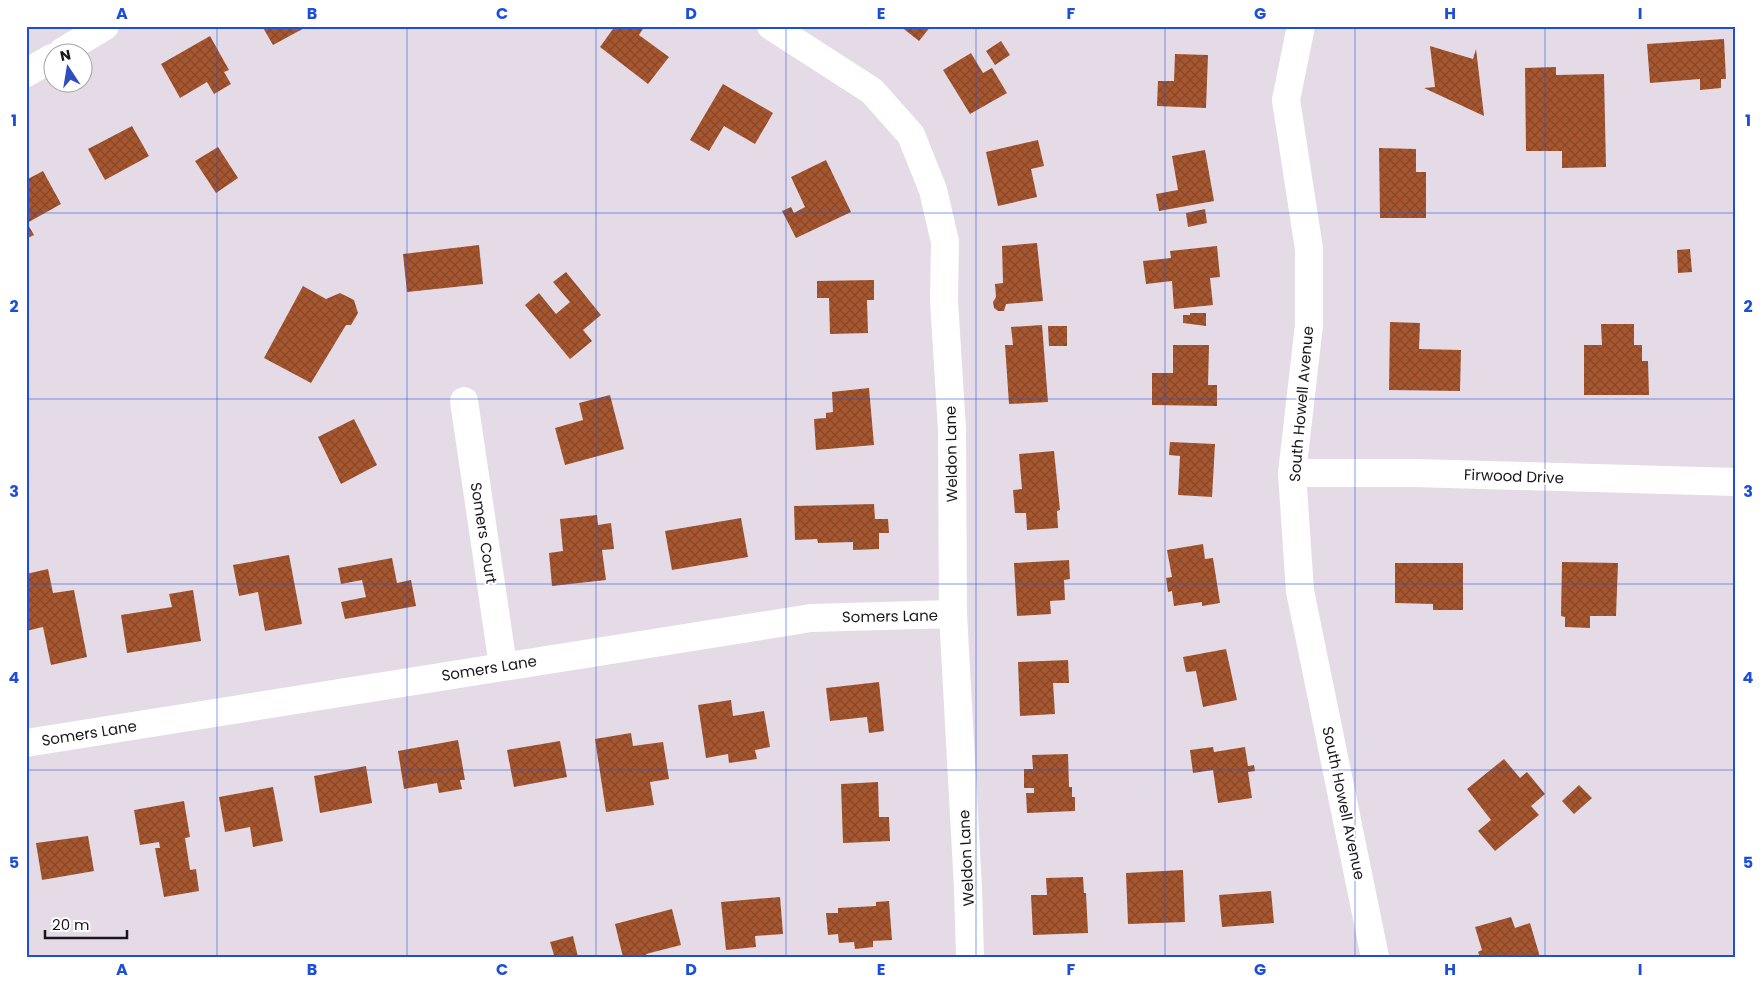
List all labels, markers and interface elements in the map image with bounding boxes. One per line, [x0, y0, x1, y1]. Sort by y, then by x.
text: A [116, 2, 128, 25]
text: B [307, 2, 317, 25]
text: C [496, 2, 508, 25]
text: D [685, 2, 697, 25]
text: E [877, 2, 885, 25]
text: F [1067, 2, 1076, 25]
text: G [1254, 2, 1266, 25]
text: H [1444, 2, 1456, 25]
text: I [1638, 2, 1642, 25]
north arrow [42, 42, 92, 92]
text: N [58, 44, 73, 66]
text: 1 [11, 109, 17, 132]
text: 1 [1745, 109, 1751, 132]
text: 2 [9, 295, 19, 318]
text: 2 [1743, 295, 1753, 318]
street label: South Howell Avenue [1284, 325, 1318, 483]
street label: Weldon Lane [940, 406, 962, 502]
street label: Firwood Drive [1464, 464, 1564, 488]
text: 3 [9, 480, 19, 503]
text: 3 [1743, 480, 1753, 503]
street label: Somers Court [466, 481, 502, 585]
street label: Somers Lane [842, 605, 938, 627]
street label: Somers Lane [440, 650, 538, 686]
text: 4 [9, 666, 20, 689]
text: 4 [1743, 666, 1754, 689]
street label: Somers Lane [40, 715, 138, 751]
street label: South Howell Avenue [1317, 724, 1371, 882]
street label: Weldon Lane [953, 809, 979, 907]
text: 5 [9, 851, 19, 874]
text: 5 [1743, 851, 1753, 874]
scale bar [45, 908, 128, 940]
text: 20 m [52, 914, 90, 935]
text: A [116, 958, 128, 981]
text: B [307, 958, 317, 981]
text: C [496, 958, 508, 981]
text: D [685, 958, 697, 981]
text: E [877, 958, 885, 981]
text: F [1067, 958, 1076, 981]
text: G [1254, 958, 1266, 981]
text: H [1444, 958, 1456, 981]
text: I [1638, 958, 1642, 981]

